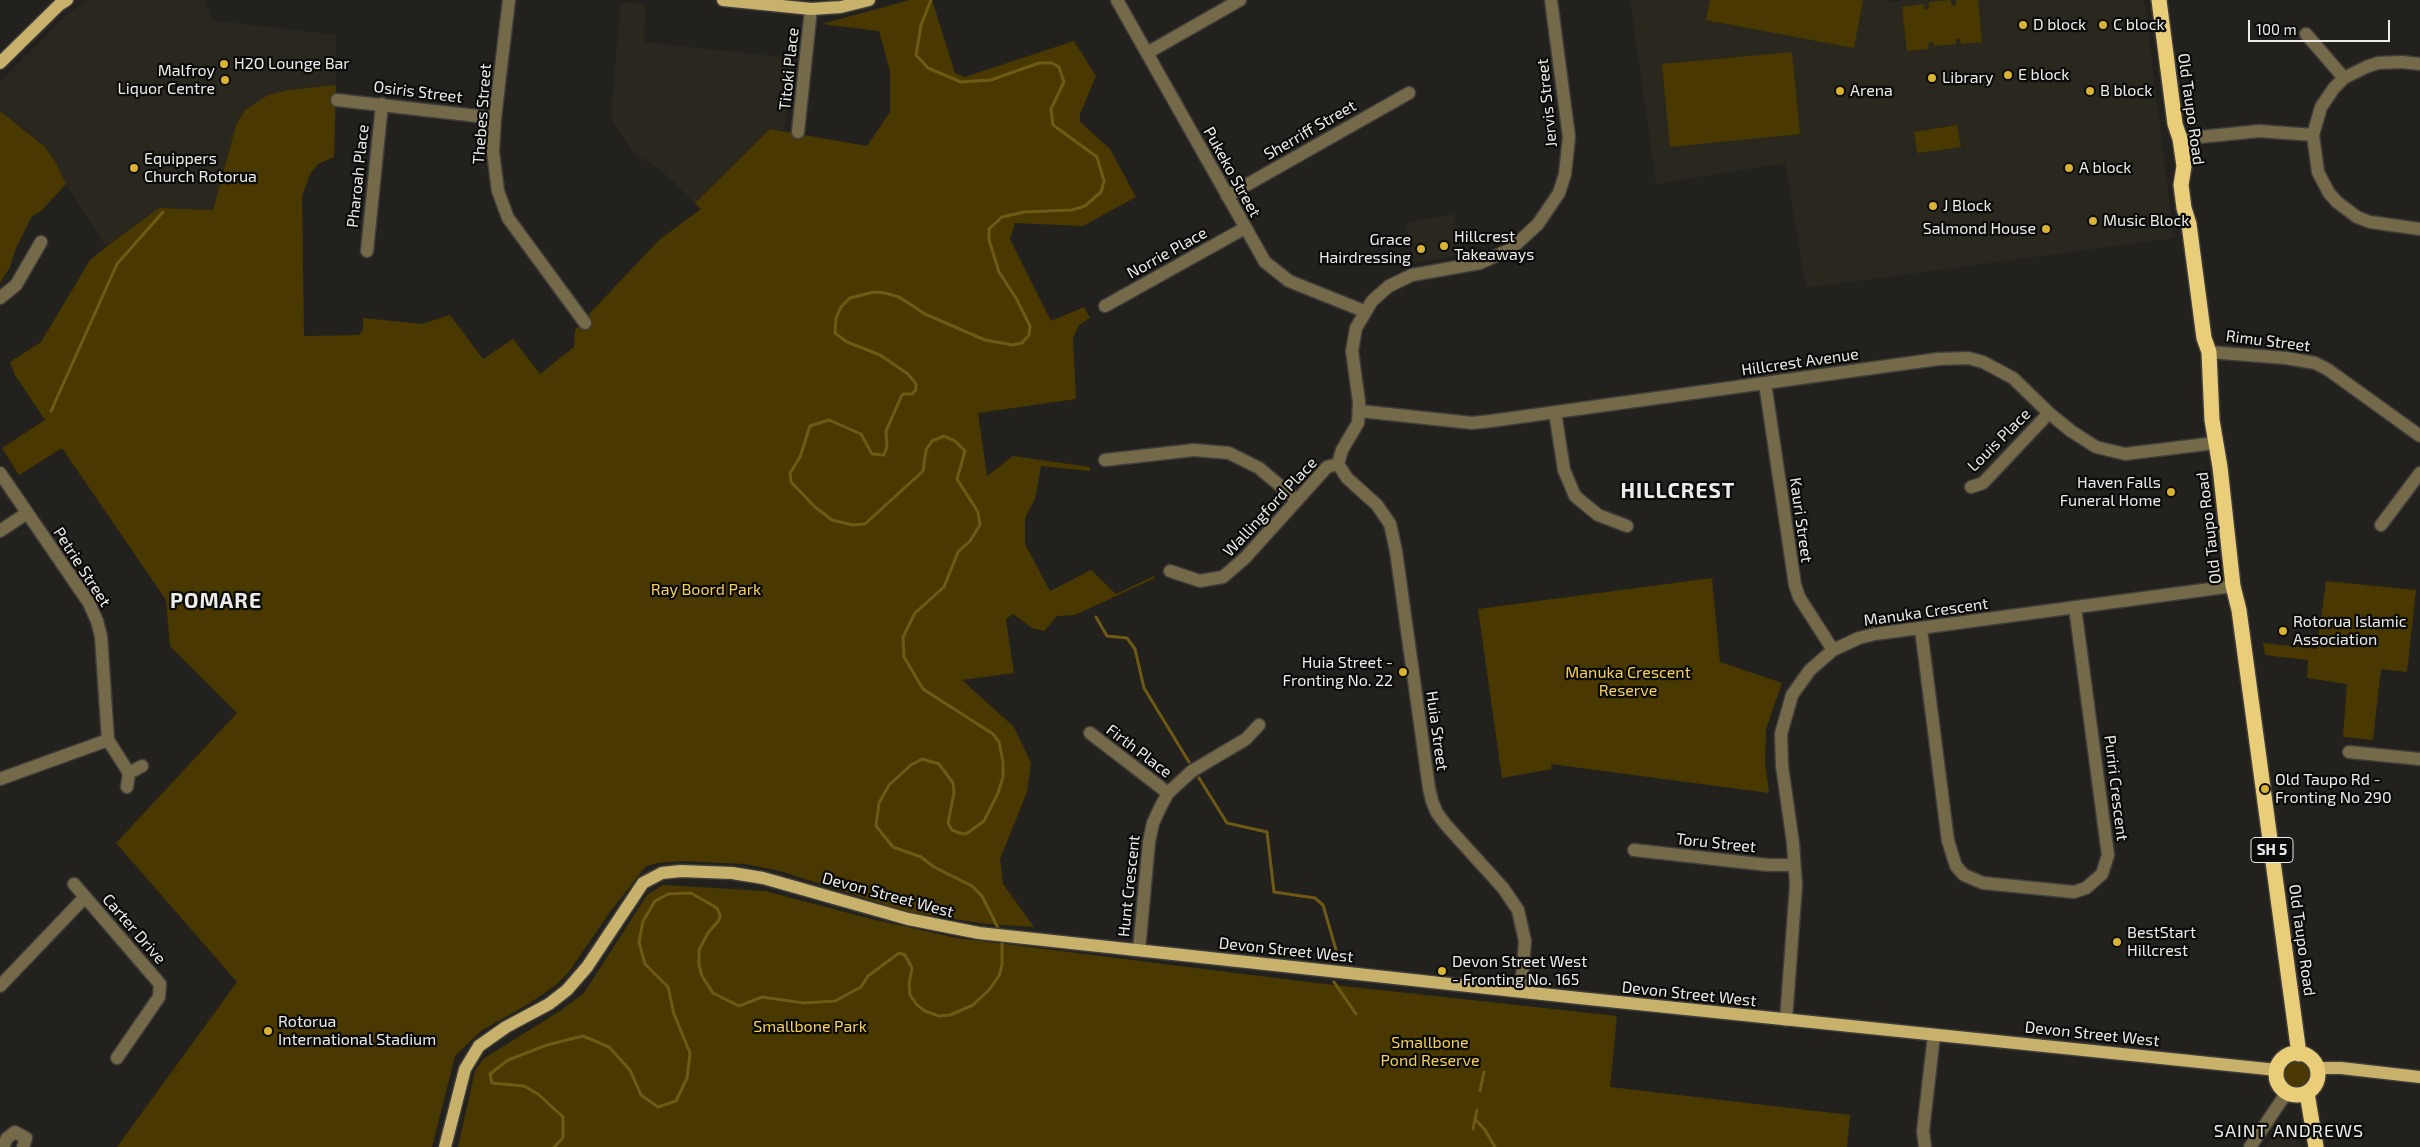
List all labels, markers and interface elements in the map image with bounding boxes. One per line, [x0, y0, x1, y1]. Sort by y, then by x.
scale bar [2250, 10, 2392, 42]
place label: D block [2033, 15, 2086, 35]
place label: C block [2113, 15, 2165, 35]
marker: D block [2017, 19, 2029, 31]
marker: C block [2097, 19, 2109, 31]
text: 100 m [2256, 20, 2297, 38]
street label: Titoki Place [775, 27, 803, 111]
street label: Old Taupo Road [2174, 52, 2208, 166]
place label: H2O Lounge Bar [234, 54, 350, 74]
marker: H2O Lounge Bar [218, 58, 230, 70]
street label: Jervis Street [1533, 58, 1561, 148]
place label: Malfroy Liquor Centre [118, 61, 215, 99]
street label: Thebes Street [469, 63, 495, 165]
place label: E block [2018, 65, 2069, 85]
place label: Library [1942, 68, 1993, 88]
marker: E block [2002, 69, 2014, 81]
marker: Library [1926, 72, 1938, 84]
marker: Malfroy Liquor Centre [219, 74, 231, 86]
street label: Osiris Street [372, 77, 464, 107]
place label: Arena [1850, 81, 1893, 101]
place label: B block [2100, 81, 2152, 101]
marker: Arena [1834, 85, 1846, 97]
marker: B block [2084, 85, 2096, 97]
street label: Sherriff Street [1261, 96, 1359, 164]
street label: Pharoah Place [343, 123, 373, 229]
street label: Pukeko Street [1199, 124, 1265, 220]
place label: Equippers Church Rotorua [144, 149, 257, 187]
place label: A block [2079, 158, 2131, 178]
marker: Equippers Church Rotorua [128, 162, 140, 174]
marker: A block [2063, 162, 2075, 174]
place label: J Block [1943, 196, 1992, 216]
marker: J Block [1927, 200, 1939, 212]
place label: Music Block [2103, 211, 2189, 231]
marker: Music Block [2087, 215, 2099, 227]
place label: Salmond House [1923, 219, 2036, 239]
street label: Norrie Place [1124, 223, 1210, 283]
marker: Salmond House [2040, 223, 2052, 235]
place label: Hillcrest Takeaways [1454, 227, 1534, 265]
place label: Grace Hairdressing [1319, 230, 1411, 268]
marker: Hillcrest Takeaways [1438, 240, 1450, 252]
marker: Grace Hairdressing [1415, 243, 1427, 255]
street label: Rimu Street [2225, 326, 2311, 356]
street label: Hillcrest Avenue [1740, 344, 1860, 380]
street label: Louis Place [1963, 404, 2035, 476]
street label: Wallingford Place [1219, 453, 1321, 561]
street label: Old Taupo Road [2193, 471, 2225, 585]
place label: Haven Falls Funeral Home [2060, 473, 2161, 511]
street label: Kauri Street [1786, 476, 1816, 564]
district label: HILLCREST [1619, 478, 1737, 504]
marker: Haven Falls Funeral Home [2165, 486, 2177, 498]
street label: Petrie Street [49, 524, 115, 610]
park label: Ray Boord Park [651, 580, 761, 600]
district label: POMARE [169, 588, 263, 614]
street label: Manuka Crescent [1863, 594, 1989, 630]
place label: Rotorua Islamic Association [2293, 612, 2407, 650]
marker: Rotorua Islamic Association [2277, 625, 2289, 637]
place label: Huia Street - Fronting No. 22 [1283, 653, 1393, 691]
park label: Manuka Crescent Reserve [1565, 663, 1691, 701]
marker: Huia Street - Fronting No. 22 [1397, 666, 1409, 678]
street label: Huia Street [1422, 690, 1452, 772]
street label: Firth Place [1102, 720, 1176, 782]
street label: Puriri Crescent [2100, 734, 2132, 842]
place label: Old Taupo Rd - Fronting No 290 [2275, 770, 2392, 808]
marker: Old Taupo Rd - Fronting No 290 [2259, 783, 2271, 795]
street label: Toru Street [1675, 829, 1757, 857]
street label: Hunt Crescent [1114, 834, 1144, 938]
road number: SH 5 [2251, 838, 2293, 862]
street label: Devon Street West [820, 868, 956, 922]
street label: Old Taupo Road [2285, 883, 2319, 997]
street label: Carter Drive [98, 890, 170, 968]
place label: BestStart Hillcrest [2127, 923, 2196, 961]
street label: Devon Street West [1218, 933, 1354, 967]
marker: BestStart Hillcrest [2111, 936, 2123, 948]
place label: Devon Street West - Fronting No. 165 [1452, 952, 1587, 990]
marker: Devon Street West - Fronting No. 165 [1436, 965, 1448, 977]
street label: Devon Street West [1621, 977, 1757, 1011]
place label: Rotorua International Stadium [278, 1012, 436, 1050]
park label: Smallbone Park [753, 1017, 867, 1037]
street label: Devon Street West [2024, 1017, 2160, 1051]
marker: Rotorua International Stadium [262, 1025, 274, 1037]
park label: Smallbone Pond Reserve [1381, 1033, 1479, 1071]
district label: SAINT ANDREWS [2212, 1120, 2366, 1142]

